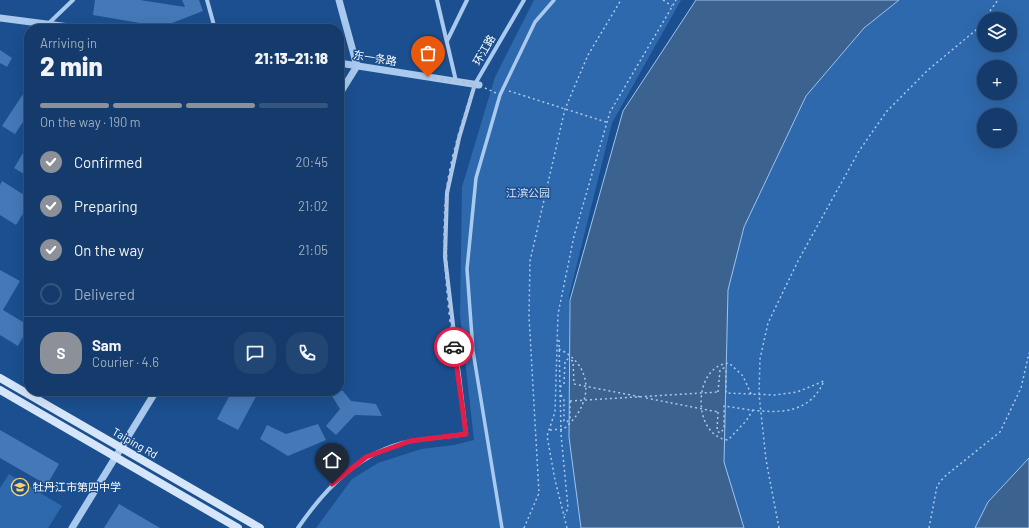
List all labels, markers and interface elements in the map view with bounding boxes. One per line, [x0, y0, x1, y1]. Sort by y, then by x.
map controls [977, 12, 1017, 148]
button: layers [977, 12, 1017, 52]
street label: 环江路 [470, 32, 497, 67]
text: Arriving in [40, 35, 97, 51]
pin [411, 36, 445, 77]
icon: bag [417, 42, 439, 64]
street label: 东一条路 [352, 48, 398, 67]
text: 21:13–21:18 [255, 49, 328, 67]
text: 2 min [40, 50, 103, 81]
button: + [977, 60, 1017, 100]
button: − [977, 108, 1017, 148]
text: On the way · 190 m [40, 114, 141, 130]
icon: check [40, 151, 62, 173]
text: Confirmed [74, 153, 142, 171]
text: 20:45 [295, 154, 328, 170]
park label: 江滨公园 [506, 186, 550, 199]
icon: check [40, 195, 62, 217]
text: Preparing [74, 197, 138, 215]
text: 21:02 [298, 198, 328, 214]
icon: check [40, 239, 62, 261]
text: On the way [74, 241, 144, 259]
text: 21:05 [298, 242, 328, 258]
text: Delivered [74, 285, 135, 303]
courier [434, 327, 474, 367]
button: chat [234, 332, 276, 374]
button: phone [286, 332, 328, 374]
text: Sam [92, 336, 121, 354]
icon: car [443, 336, 465, 358]
text: S [57, 344, 65, 362]
text: Courier · 4.6 [92, 354, 159, 370]
street label: Taiping Rd [110, 424, 160, 461]
pin [315, 443, 349, 484]
icon: home [321, 449, 343, 471]
school or university icon: 牡丹江市第四中学 [10, 477, 30, 497]
place label: 牡丹江市第四中学 [33, 480, 121, 493]

